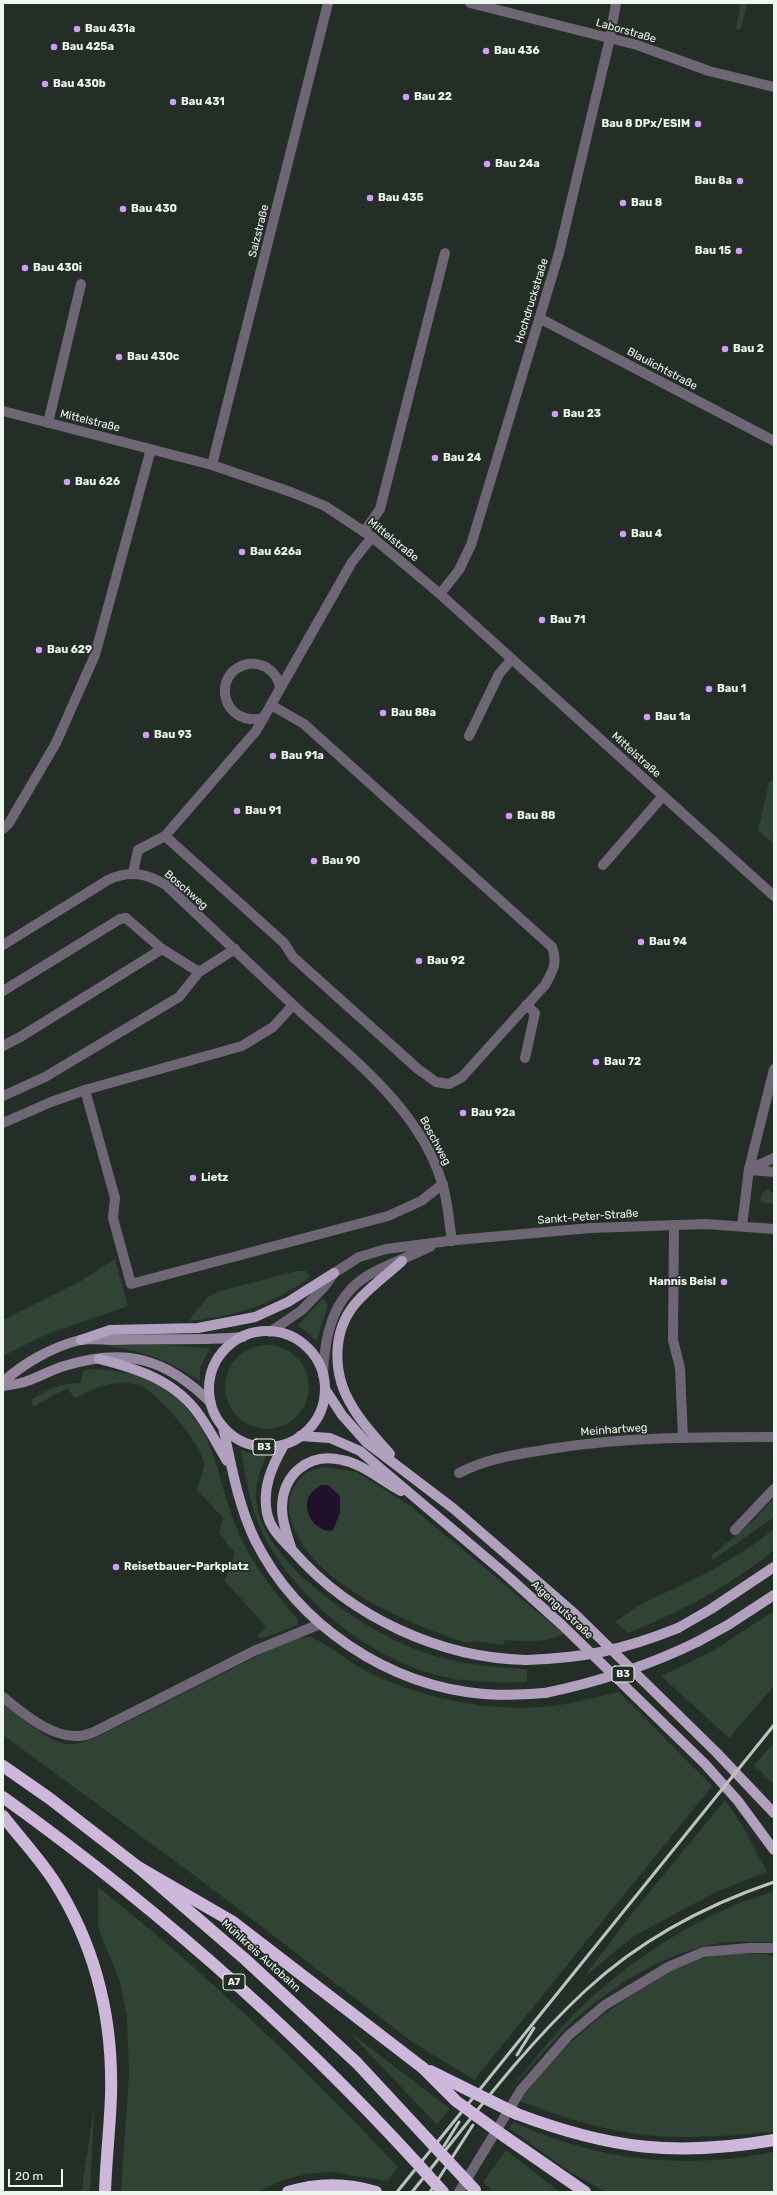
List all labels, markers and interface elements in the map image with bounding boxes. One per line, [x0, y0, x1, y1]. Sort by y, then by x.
street label: Laborstraße [594, 16, 658, 46]
place label: Bau 431a [85, 22, 135, 36]
marker: Bau 431a [72, 24, 82, 34]
place label: Bau 425a [62, 40, 114, 54]
marker: Bau 425a [49, 42, 59, 52]
place label: Bau 436 [494, 44, 540, 58]
marker: Bau 436 [481, 46, 491, 56]
place label: Bau 430b [53, 77, 106, 91]
marker: Bau 430b [40, 79, 50, 89]
place label: Bau 22 [414, 90, 452, 104]
marker: Bau 22 [401, 92, 411, 102]
place label: Bau 431 [181, 95, 225, 109]
marker: Bau 431 [168, 97, 178, 107]
place label: Bau 8 DPx/ESIM [601, 117, 690, 131]
marker: Bau 8 DPx/ESIM [693, 119, 703, 129]
place label: Bau 24a [495, 157, 540, 171]
marker: Bau 24a [482, 159, 492, 169]
place label: Bau 8a [694, 174, 732, 188]
marker: Bau 8a [735, 176, 745, 186]
place label: Bau 435 [378, 191, 423, 205]
marker: Bau 435 [365, 193, 375, 203]
place label: Bau 8 [631, 196, 662, 210]
marker: Bau 8 [618, 198, 628, 208]
place label: Bau 430 [131, 202, 177, 216]
street label: Salzstraße [246, 203, 272, 259]
marker: Bau 430 [118, 204, 128, 214]
place label: Bau 15 [695, 244, 731, 258]
marker: Bau 15 [734, 246, 744, 256]
street label: Hochdruckstraße [513, 257, 551, 345]
place label: Bau 430i [33, 261, 82, 275]
marker: Bau 430i [20, 263, 30, 273]
place label: Bau 2 [733, 342, 764, 356]
marker: Bau 2 [720, 344, 730, 354]
street label: Blaulichtstraße [625, 345, 699, 393]
place label: Bau 430c [127, 350, 179, 364]
marker: Bau 430c [114, 352, 124, 362]
street label: Mittelstraße [59, 407, 121, 435]
place label: Bau 23 [563, 407, 601, 421]
marker: Bau 23 [550, 409, 560, 419]
place label: Bau 24 [443, 451, 481, 465]
marker: Bau 24 [430, 453, 440, 463]
place label: Bau 626 [75, 475, 120, 489]
marker: Bau 626 [62, 477, 72, 487]
street label: Mittelstraße [365, 516, 421, 564]
place label: Bau 4 [631, 527, 662, 541]
marker: Bau 4 [618, 529, 628, 539]
place label: Bau 626a [250, 545, 302, 559]
marker: Bau 626a [237, 547, 247, 557]
place label: Bau 71 [550, 613, 585, 627]
marker: Bau 71 [537, 615, 547, 625]
place label: Bau 629 [47, 643, 92, 657]
marker: Bau 629 [34, 645, 44, 655]
place label: Bau 1 [717, 682, 746, 696]
marker: Bau 1 [704, 684, 714, 694]
place label: Bau 88a [391, 706, 436, 720]
marker: Bau 88a [378, 708, 388, 718]
place label: Bau 1a [655, 710, 691, 724]
marker: Bau 1a [642, 712, 652, 722]
place label: Bau 93 [154, 728, 192, 742]
marker: Bau 93 [141, 730, 151, 740]
street label: Mittelstraße [609, 730, 663, 780]
place label: Bau 91a [281, 749, 324, 763]
marker: Bau 91a [268, 751, 278, 761]
place label: Bau 91 [245, 804, 281, 818]
marker: Bau 91 [232, 806, 242, 816]
place label: Bau 88 [517, 809, 556, 823]
marker: Bau 88 [504, 811, 514, 821]
place label: Bau 90 [322, 854, 360, 868]
marker: Bau 90 [309, 856, 319, 866]
street label: Boschweg [162, 868, 210, 912]
place label: Bau 94 [649, 935, 687, 949]
marker: Bau 94 [636, 937, 646, 947]
place label: Bau 92 [427, 954, 465, 968]
marker: Bau 92 [414, 956, 424, 966]
place label: Bau 72 [604, 1055, 641, 1069]
marker: Bau 72 [591, 1057, 601, 1067]
place label: Bau 92a [471, 1106, 515, 1120]
marker: Bau 92a [458, 1108, 468, 1118]
street label: Boschweg [417, 1114, 453, 1168]
place label: Lietz [201, 1171, 228, 1185]
marker: Lietz [188, 1173, 198, 1183]
street label: Sankt-Peter-Straße [537, 1207, 639, 1227]
place label: Hannis Beisl [649, 1275, 716, 1289]
marker: Hannis Beisl [719, 1277, 729, 1287]
street label: Meinhartweg [580, 1421, 648, 1439]
road number: B3 [253, 1439, 275, 1455]
place label: Reisetbauer-Parkplatz [124, 1560, 249, 1574]
marker: Reisetbauer-Parkplatz [111, 1562, 121, 1572]
street label: Aigengutstraße [528, 1578, 596, 1642]
road number: B3 [612, 1666, 634, 1682]
street label: Mühlkreis Autobahn [219, 1917, 303, 1995]
road number: A7 [223, 1974, 245, 1990]
scale bar [10, 2161, 65, 2187]
text: 20 m [15, 2169, 43, 2183]

